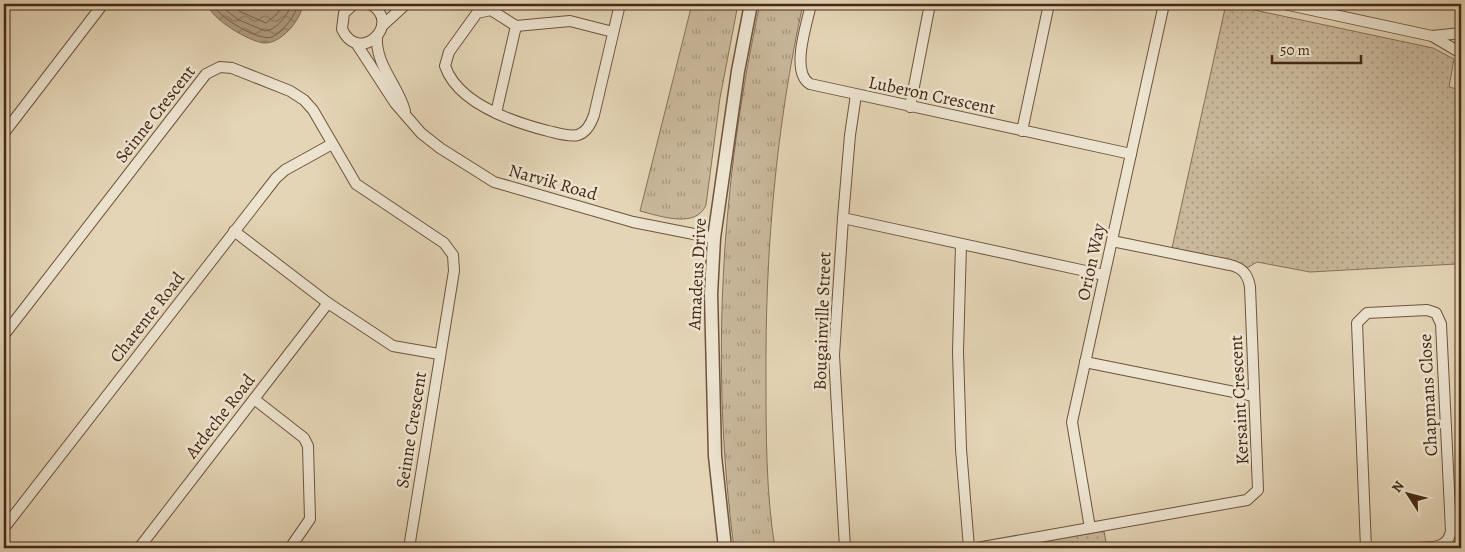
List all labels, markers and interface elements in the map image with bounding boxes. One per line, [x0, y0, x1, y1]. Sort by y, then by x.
scale bar [1272, 32, 1361, 64]
text: 50 m [1280, 40, 1310, 60]
street label: Seinne Crescent [109, 60, 201, 168]
street label: Luberon Crescent [866, 70, 998, 120]
street label: Narvik Road [506, 158, 600, 206]
street label: Amadeus Drive [682, 217, 712, 332]
street label: Orion Way [1071, 220, 1111, 303]
street label: Bougainville Street [808, 251, 836, 391]
street label: Charente Road [104, 266, 190, 367]
street label: Chapmans Close [1413, 333, 1443, 457]
street label: Kersaint Crescent [1224, 334, 1254, 466]
street label: Ardeche Road [179, 369, 261, 464]
street label: Seinne Crescent [390, 370, 432, 490]
north arrow [1382, 470, 1432, 520]
text: N [1387, 477, 1409, 496]

